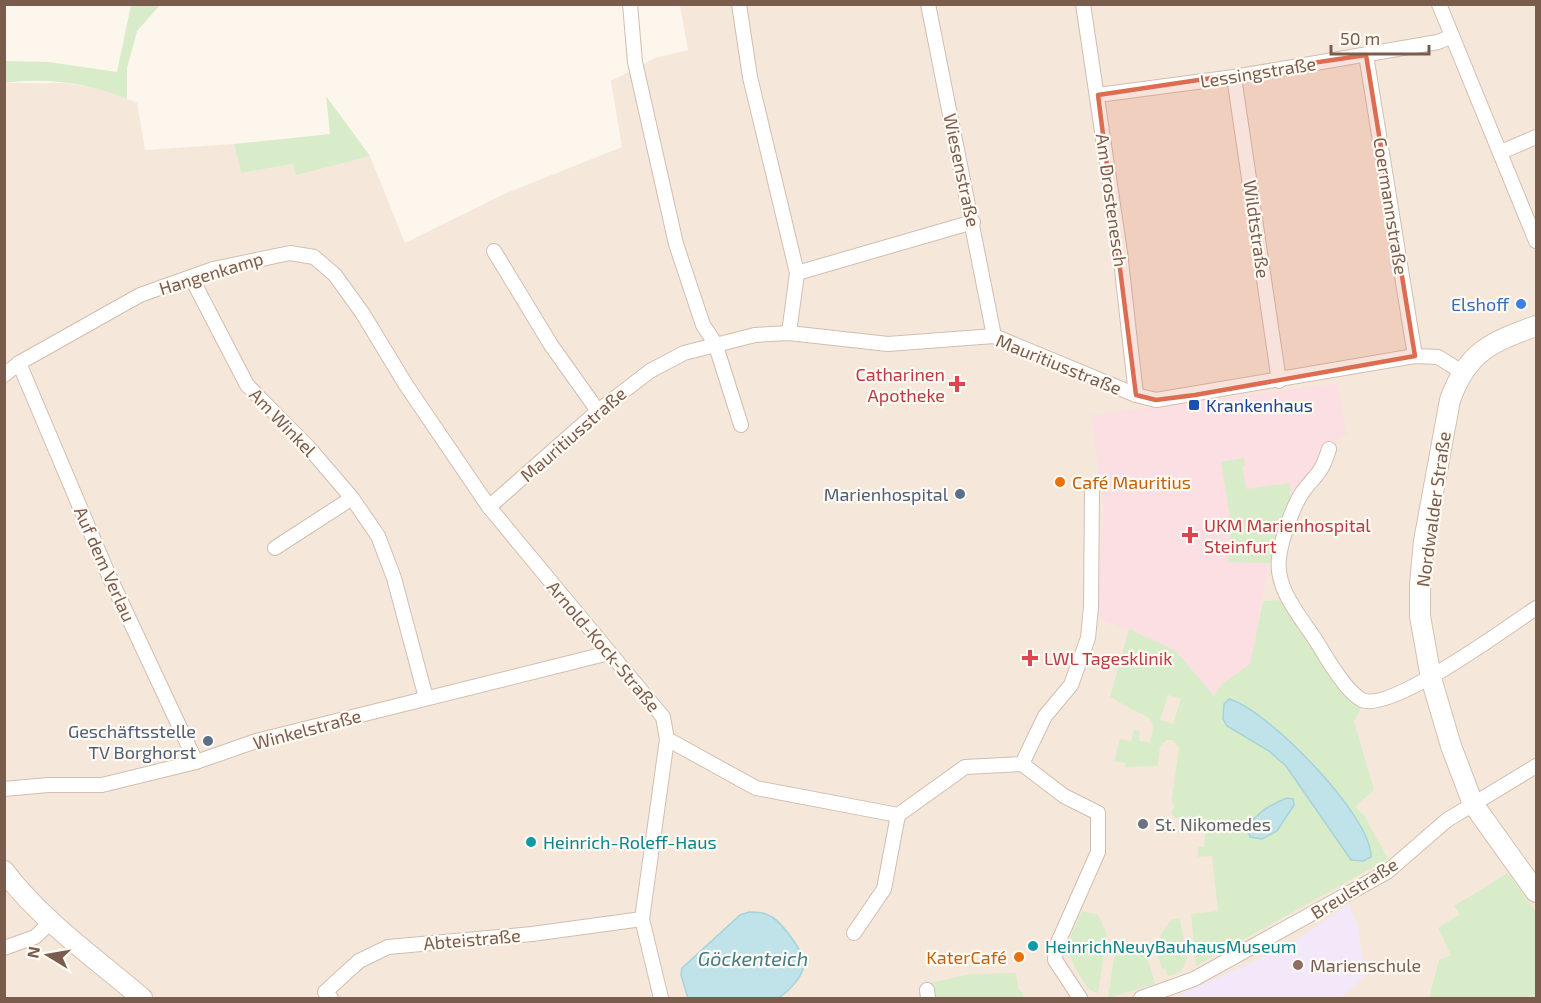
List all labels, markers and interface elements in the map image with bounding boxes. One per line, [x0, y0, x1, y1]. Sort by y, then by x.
scale bar [1331, 18, 1428, 56]
text: 50 m [1340, 27, 1380, 49]
street label: Lessingstraße [1198, 52, 1318, 92]
street label: Wiesenstraße [939, 111, 985, 229]
street label: Am Drostenesch [1092, 132, 1132, 268]
street label: Coermannstraße [1369, 136, 1413, 276]
street label: Wildtstraße [1239, 178, 1275, 280]
street label: Hangenkamp [156, 247, 266, 299]
place label: Elshoff [1451, 293, 1510, 315]
marker: Elshoff [1514, 297, 1528, 311]
street label: Mauritiusstraße [993, 329, 1125, 399]
place label: Catharinen Apotheke [855, 363, 945, 406]
marker: Catharinen Apotheke [950, 377, 964, 391]
street label: Mauritiusstraße [515, 382, 631, 486]
street label: Am Winkel [245, 383, 321, 461]
place label: Krankenhaus [1206, 394, 1313, 416]
marker: Krankenhaus [1187, 398, 1201, 412]
street label: Nordwalder Straße [1411, 430, 1455, 588]
place label: Café Mauritius [1072, 471, 1191, 493]
marker: Café Mauritius [1053, 475, 1067, 489]
place label: Marienhospital [824, 483, 949, 505]
marker: Marienhospital [953, 487, 967, 501]
street label: Auf dem Verlau [70, 503, 140, 625]
place label: UKM Marienhospital Steinfurt [1204, 514, 1371, 557]
marker: UKM Marienhospital Steinfurt [1181, 526, 1199, 544]
street label: Arnold-Kock-Straße [543, 576, 665, 716]
place label: LWL Tagesklinik [1044, 647, 1172, 669]
marker: LWL Tagesklinik [1021, 649, 1039, 667]
street label: Winkelstraße [251, 704, 363, 754]
place label: Geschäftsstelle TV Borghorst [68, 720, 196, 763]
marker: Geschäftsstelle TV Borghorst [201, 734, 215, 748]
place label: St. Nikomedes [1155, 813, 1271, 835]
marker: St. Nikomedes [1136, 817, 1150, 831]
place label: Heinrich-Roleff-Haus [543, 831, 717, 853]
marker: Heinrich-Roleff-Haus [524, 835, 538, 849]
street label: Breulstraße [1306, 853, 1402, 923]
street label: Abteistraße [423, 924, 521, 954]
north arrow [18, 925, 78, 985]
place label: HeinrichNeuyBauhausMuseum [1045, 935, 1297, 957]
marker: HeinrichNeuyBauhausMuseum [1026, 939, 1040, 953]
text: N [22, 945, 43, 960]
water label: Göckenteich [698, 946, 808, 970]
place label: KaterCafé [926, 946, 1007, 968]
marker: KaterCafé [1012, 950, 1026, 964]
place label: Marienschule [1310, 954, 1421, 976]
marker: Marienschule [1291, 958, 1305, 972]

